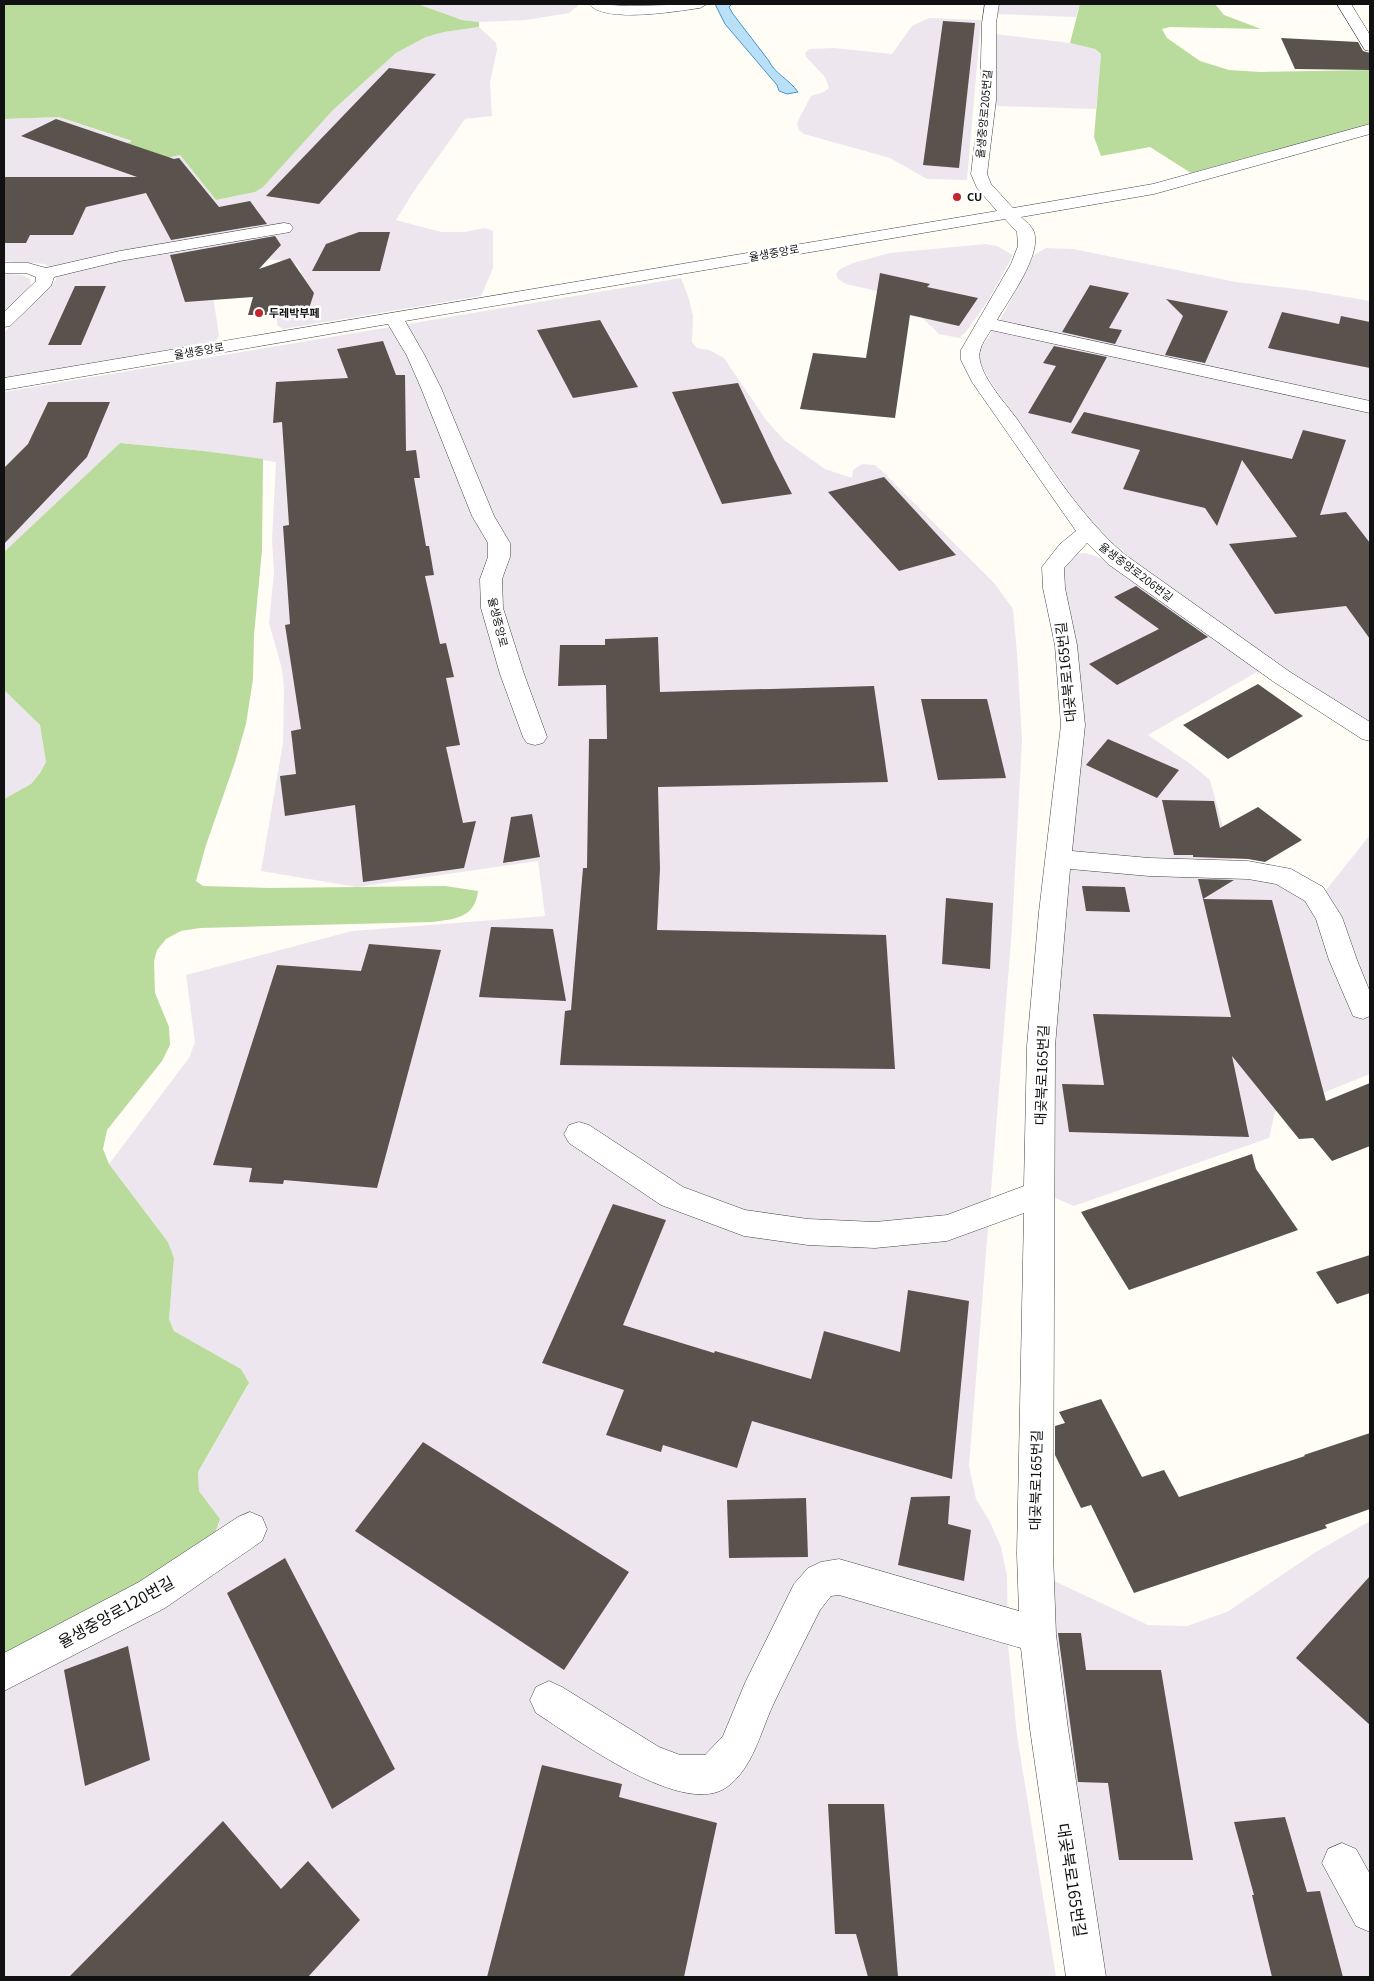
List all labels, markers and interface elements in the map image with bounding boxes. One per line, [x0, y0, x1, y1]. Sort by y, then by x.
street label: 율생중앙로205번길 [971, 69, 995, 159]
place label: CU [967, 188, 982, 204]
marker: CU [951, 191, 963, 203]
street label: 율생중앙로 [748, 240, 800, 264]
place label: 두레박부페 [269, 304, 320, 320]
marker: 두레박부페 [253, 307, 265, 319]
street label: 율생중앙로 [173, 338, 225, 362]
street label: 율생중앙로206번길 [1096, 538, 1177, 604]
street label: 율생중앙로 [485, 595, 513, 648]
street label: 대곶북로165번길 [1050, 621, 1080, 723]
street label: 대곶북로165번길 [1029, 1024, 1053, 1126]
street label: 대곶북로165번길 [1024, 1430, 1046, 1530]
street label: 율생중앙로120번길 [53, 1569, 178, 1653]
street label: 대곶북로165번길 [1052, 1821, 1094, 1938]

